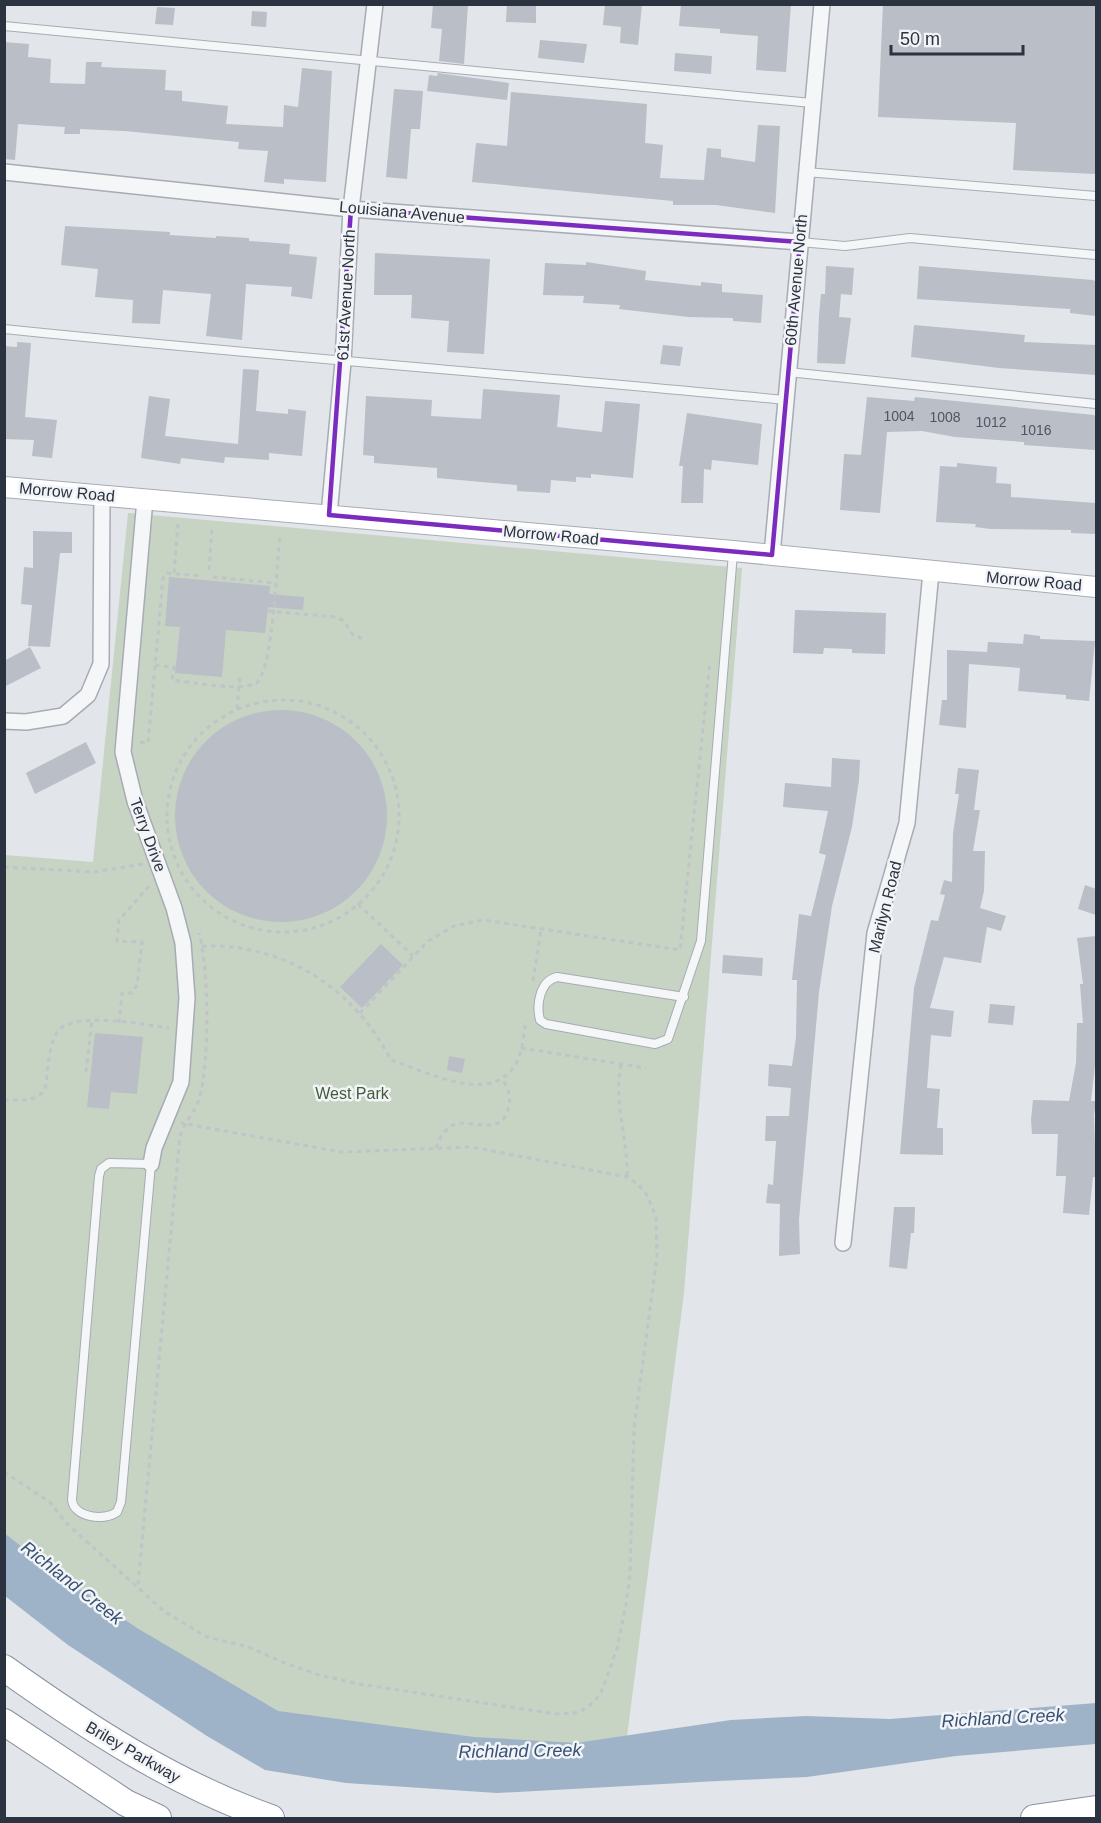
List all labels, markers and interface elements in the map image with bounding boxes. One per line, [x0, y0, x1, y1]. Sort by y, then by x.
scale bar [891, 18, 1023, 56]
text: 50 m [900, 29, 940, 49]
street label: Louisiana Avenue [338, 198, 466, 226]
street label: 60th Avenue North [782, 213, 810, 347]
street label: 61st Avenue North [334, 229, 358, 361]
house number: 1004 [883, 408, 915, 424]
house number: 1008 [929, 409, 961, 425]
house number: 1012 [975, 414, 1007, 430]
house number: 1016 [1020, 422, 1052, 438]
street label: Morrow Road [18, 479, 116, 505]
street label: Morrow Road [502, 522, 600, 548]
street label: Morrow Road [985, 568, 1083, 594]
street label: Terry Drive [127, 796, 169, 874]
street label: Marilyn Road [865, 859, 905, 955]
park label: West Park [315, 1085, 390, 1102]
water label: Richland Creek [17, 1537, 127, 1629]
water label: Richland Creek [941, 1705, 1066, 1731]
street label: Briley Parkway [83, 1718, 183, 1786]
water label: Richland Creek [458, 1740, 583, 1762]

